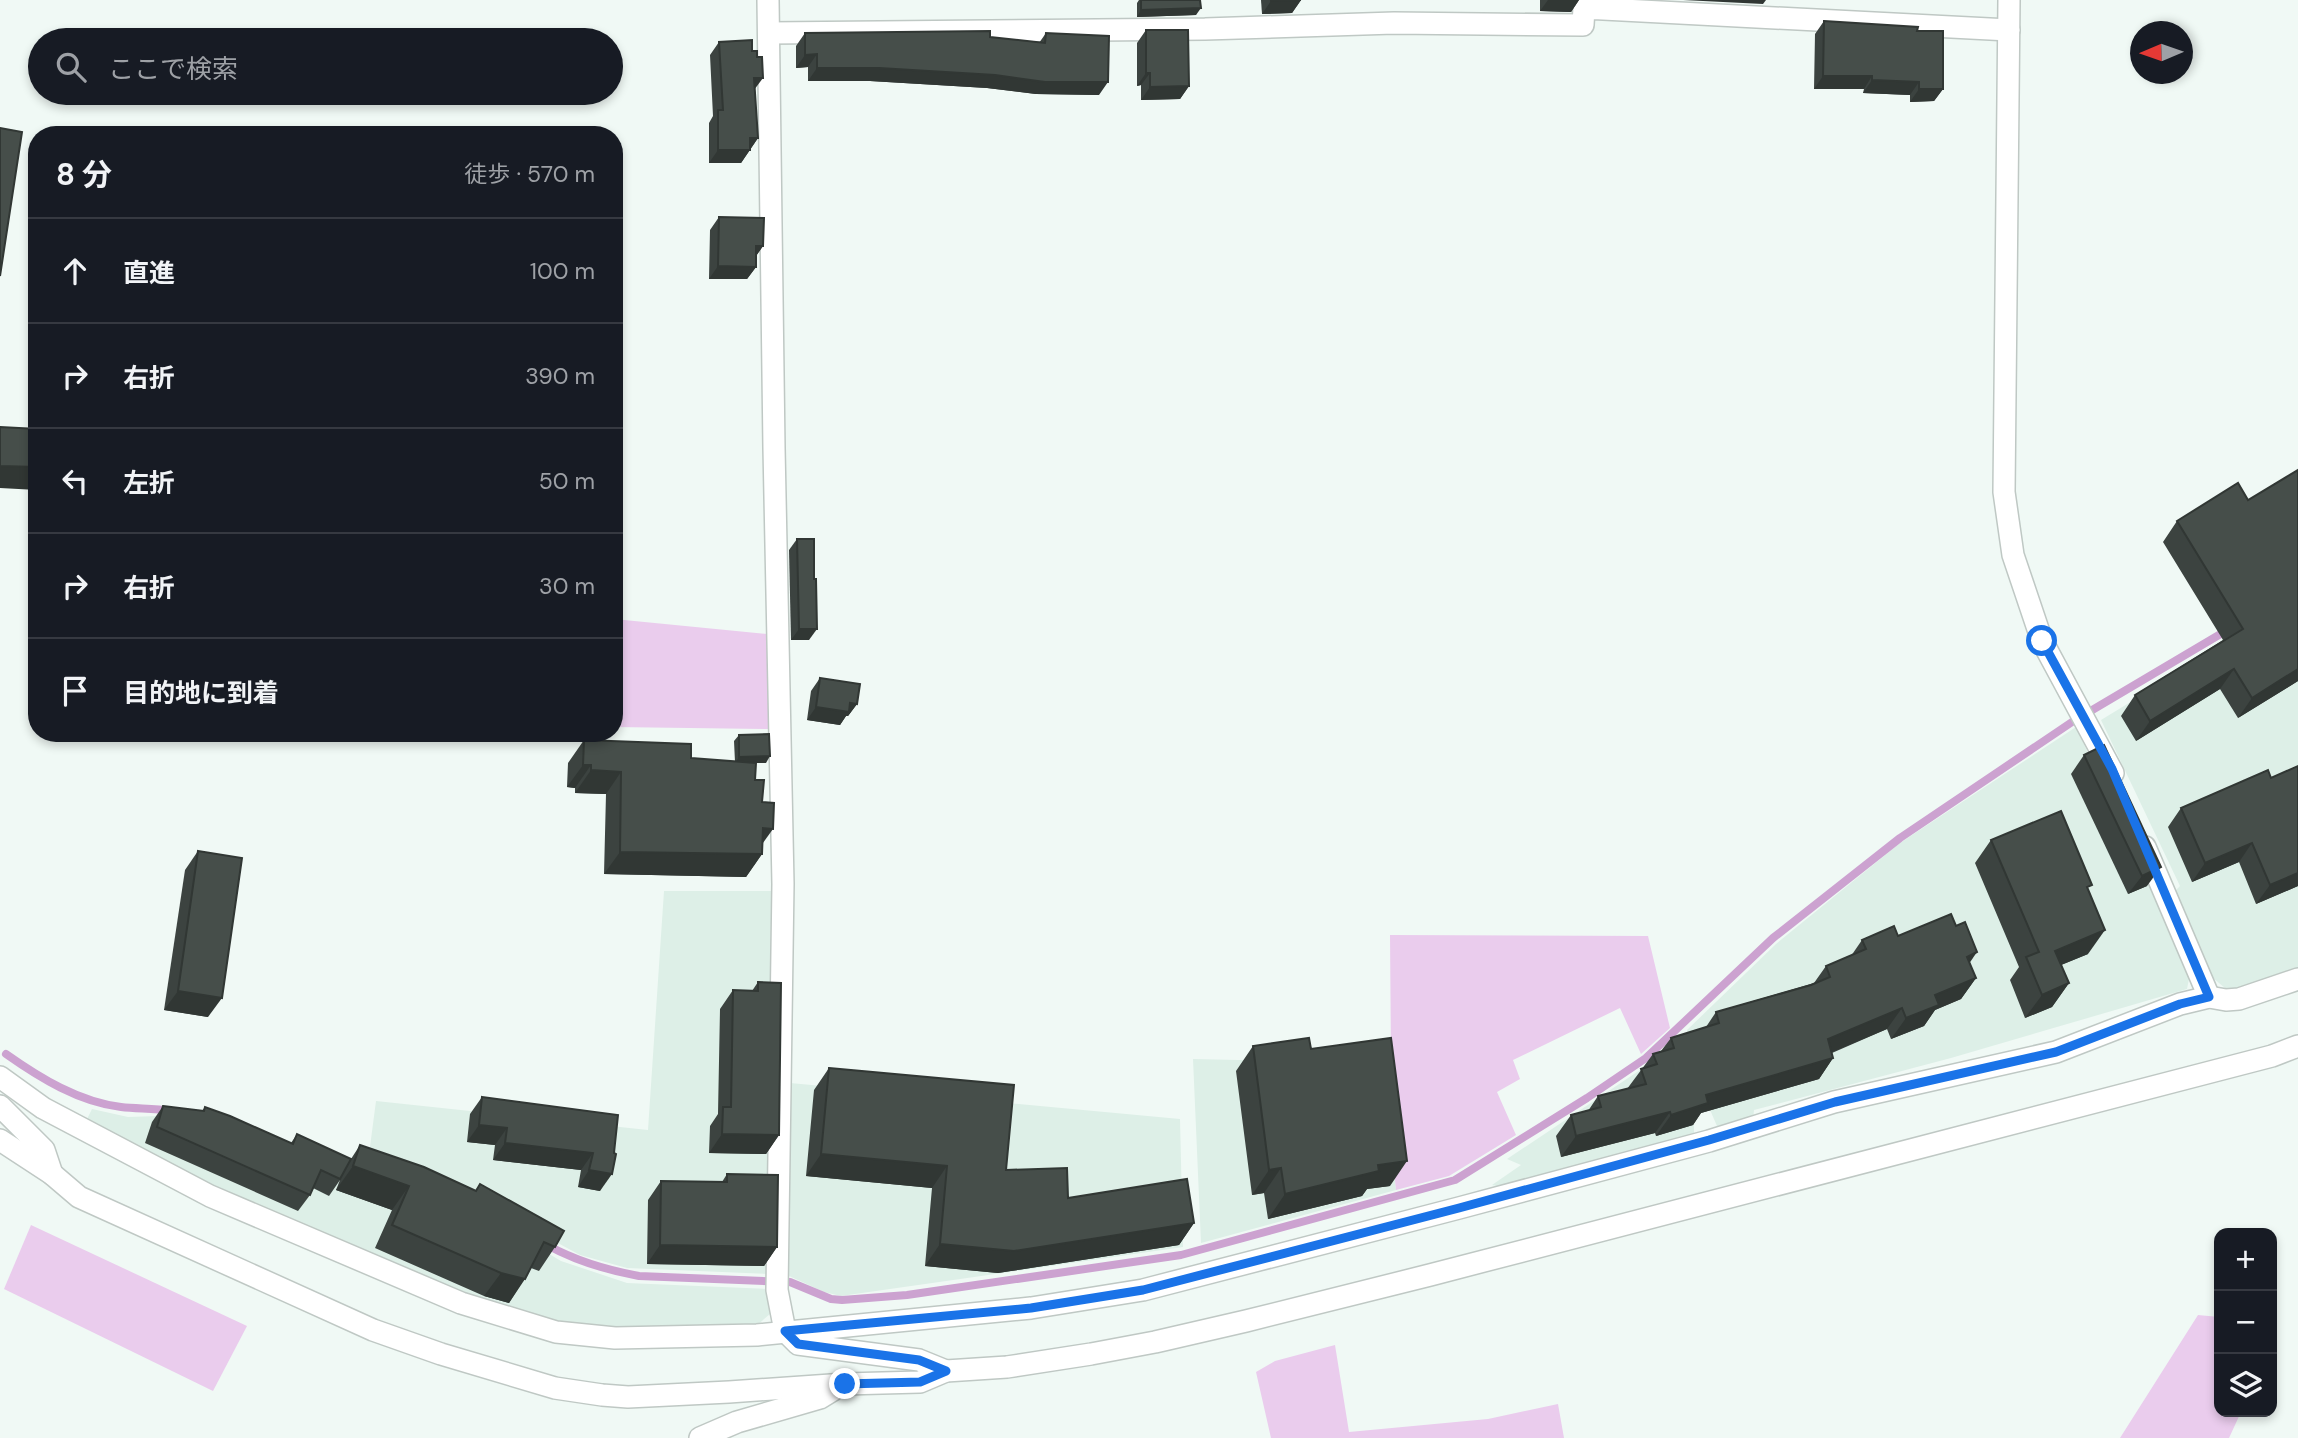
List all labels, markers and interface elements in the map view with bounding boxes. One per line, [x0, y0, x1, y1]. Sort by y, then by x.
north arrow [2130, 21, 2193, 84]
search box [28, 28, 623, 105]
icon: search [52, 48, 90, 86]
text: ここで検索 [108, 52, 238, 86]
text: 8 分 [56, 155, 112, 194]
text: 徒歩 · 570 m [464, 159, 595, 189]
icon: ahead [56, 252, 94, 290]
text: 直進 [123, 256, 175, 290]
text: 100 m [530, 256, 595, 286]
icon: right [56, 357, 94, 395]
text: 右折 [123, 361, 175, 395]
text: 390 m [525, 361, 595, 391]
icon: left [56, 462, 94, 500]
text: 左折 [123, 466, 175, 500]
text: 50 m [539, 466, 595, 496]
icon: right [56, 567, 94, 605]
text: 右折 [123, 571, 175, 605]
text: 30 m [539, 571, 595, 601]
route start [2026, 625, 2057, 656]
icon: arrive [56, 672, 94, 710]
text: 目的地に到着 [123, 676, 279, 710]
map controls [2214, 1228, 2277, 1417]
button: + [2214, 1228, 2277, 1291]
button: − [2214, 1291, 2277, 1354]
button: layers [2214, 1354, 2277, 1417]
route end [829, 1368, 860, 1399]

